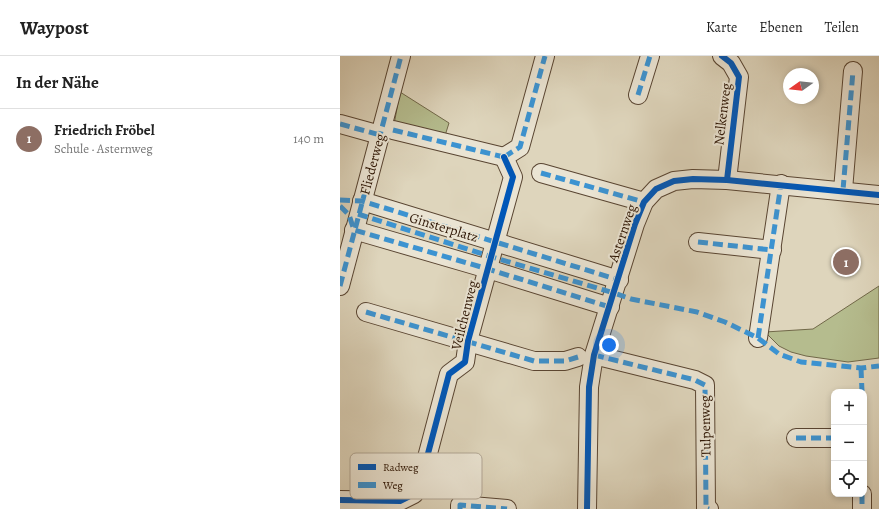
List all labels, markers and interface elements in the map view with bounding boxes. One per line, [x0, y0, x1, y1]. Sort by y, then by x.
text: Waypost [20, 15, 89, 41]
text: Karte [706, 18, 737, 37]
text: Ebenen [759, 18, 803, 37]
text: Teilen [825, 18, 859, 37]
north arrow [783, 68, 819, 104]
text: In der Nähe [16, 71, 99, 94]
street label: Nelkenweg [709, 82, 736, 146]
text: Friedrich Fröbel [54, 120, 155, 140]
text: 1 [27, 130, 31, 147]
text: 140 m [293, 130, 324, 147]
street label: Fliederweg [355, 131, 390, 197]
text: Schule · Asternweg [54, 140, 153, 157]
street label: Asternweg [603, 202, 641, 266]
street label: Ginsterplatz [407, 208, 481, 247]
pin: 1 [833, 247, 859, 277]
street label: Veilchenweg [446, 278, 482, 353]
your location [599, 335, 619, 355]
map controls [831, 389, 867, 497]
button: + [831, 389, 867, 425]
street label: Tulpenweg [695, 395, 716, 457]
button: − [831, 425, 867, 461]
legend [350, 453, 482, 499]
text: Radweg [383, 460, 419, 475]
button: locate [831, 461, 867, 497]
text: Weg [382, 478, 403, 493]

